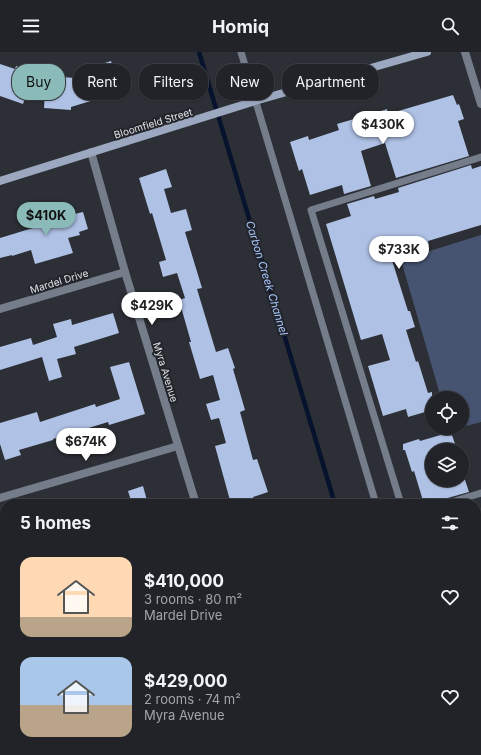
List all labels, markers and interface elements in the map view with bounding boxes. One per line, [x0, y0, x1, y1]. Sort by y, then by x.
icon: menu [20, 15, 42, 37]
icon: search [439, 15, 461, 37]
text: Homiq [212, 16, 269, 37]
chip: Buy [12, 64, 65, 100]
chip: Rent [73, 64, 131, 100]
chip: Filters [139, 64, 208, 100]
chip: New [216, 64, 274, 100]
chip: Apartment [282, 64, 379, 100]
street label: Bloomfield Street [112, 105, 194, 141]
pin: $430K [355, 111, 411, 145]
text: $430K [361, 116, 405, 132]
pin: $410K [18, 202, 74, 236]
text: $410K [26, 207, 66, 223]
water label: Carbon Creek Channel [243, 219, 291, 337]
pin: $733K [371, 236, 427, 270]
text: $733K [378, 241, 420, 257]
street label: Mardel Drive [28, 266, 90, 296]
pin: $429K [124, 292, 180, 326]
text: $429K [130, 297, 174, 313]
street label: Myra Avenue [151, 341, 181, 404]
map controls [425, 391, 469, 487]
button: locate [425, 391, 469, 435]
pin: $674K [58, 428, 114, 462]
text: $674K [65, 433, 107, 449]
button: layers [425, 443, 469, 487]
icon: filters [439, 512, 461, 534]
text: 5 homes [20, 513, 91, 533]
text: $410,000 [144, 571, 224, 591]
icon: home [52, 573, 100, 621]
icon: heart [439, 586, 461, 608]
text: 3 rooms · 80 m² [144, 591, 242, 607]
text: Mardel Drive [144, 607, 222, 623]
text: $429,000 [144, 671, 227, 691]
icon: home [52, 673, 100, 721]
icon: heart [439, 686, 461, 708]
text: 2 rooms · 74 m² [144, 691, 241, 707]
text: Myra Avenue [144, 707, 225, 723]

